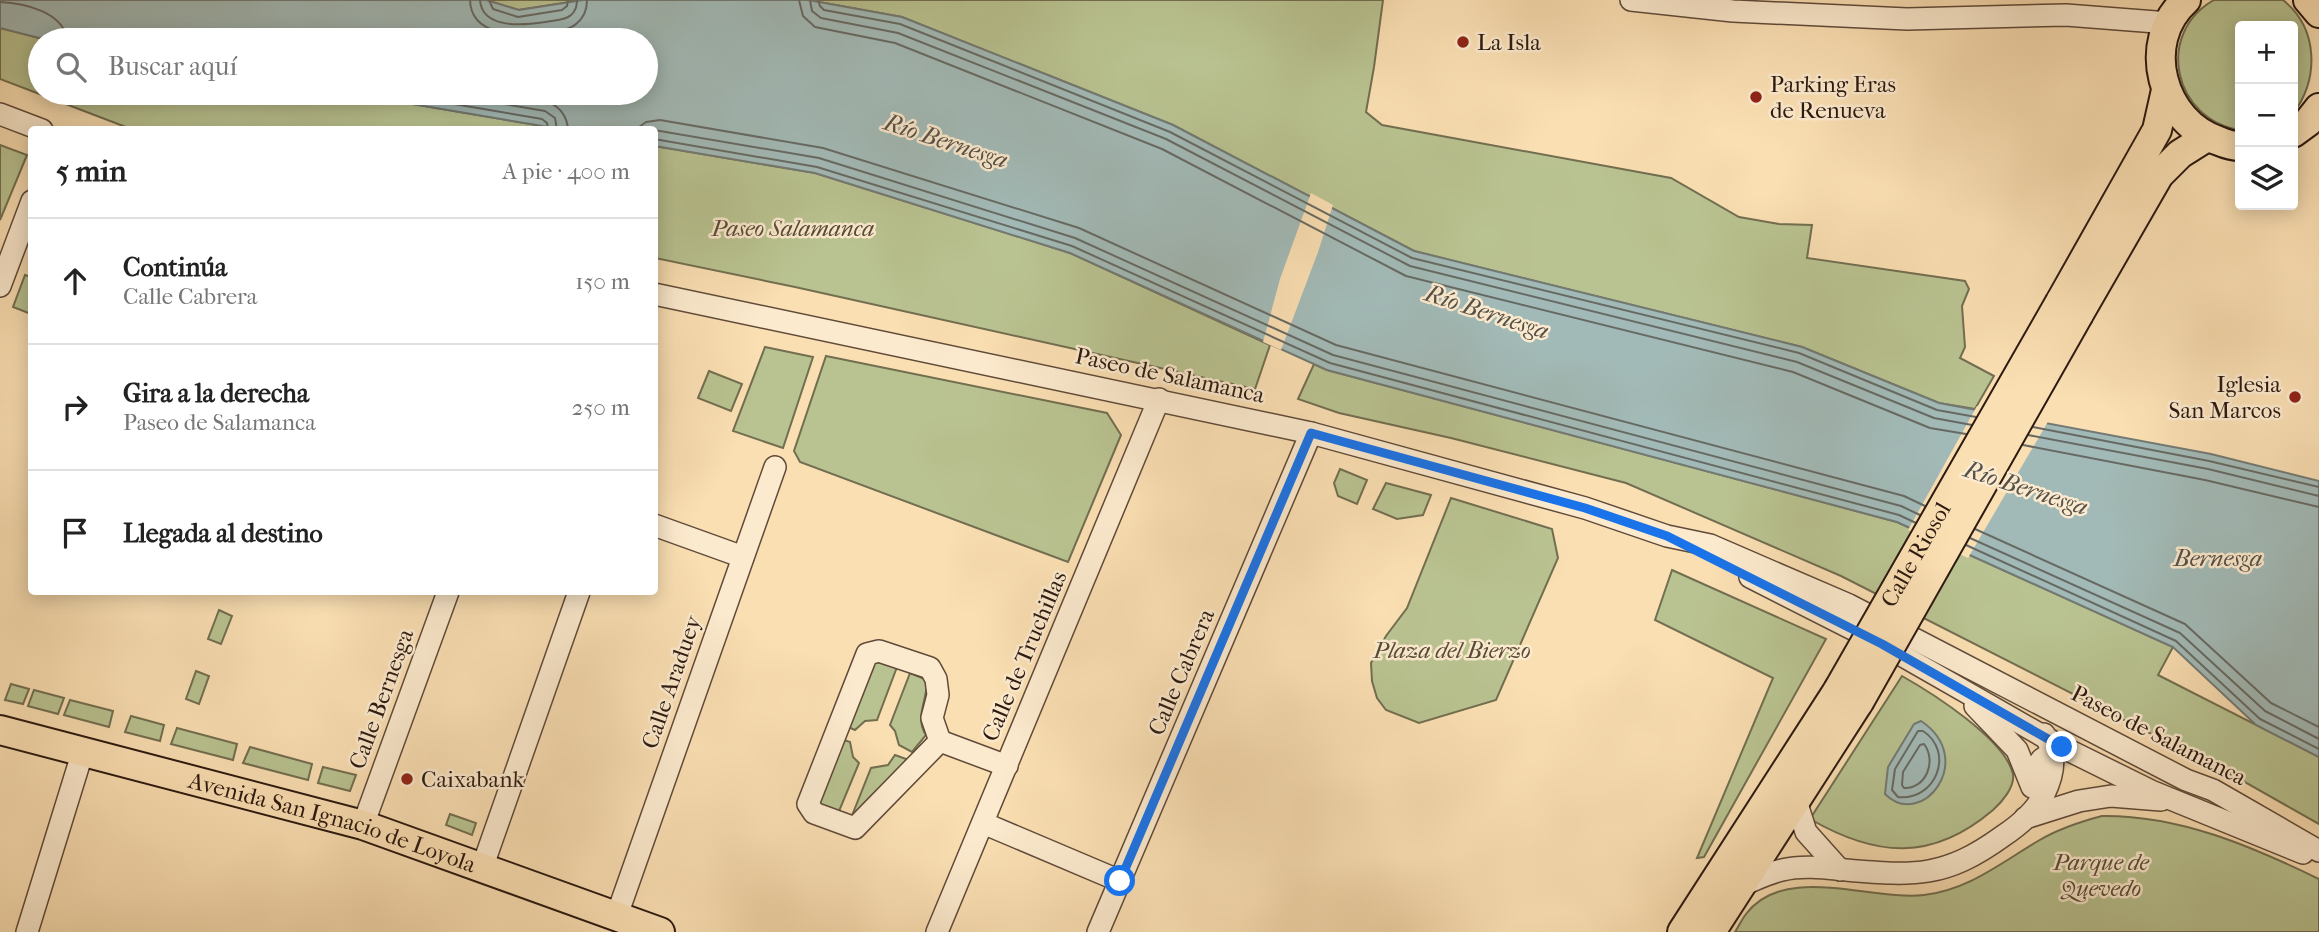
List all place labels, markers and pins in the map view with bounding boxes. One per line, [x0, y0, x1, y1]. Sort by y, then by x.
place label: La Isla [1477, 29, 1541, 56]
marker: La Isla [1455, 34, 1471, 50]
place label: Parking Eras de Renueva [1770, 71, 1896, 124]
marker: Parking Eras de Renueva [1748, 89, 1764, 105]
place label: Iglesia San Marcos [2169, 371, 2281, 424]
marker: Iglesia San Marcos [2287, 389, 2303, 405]
place label: Caixabank [421, 766, 526, 793]
marker: Caixabank [399, 771, 415, 787]

